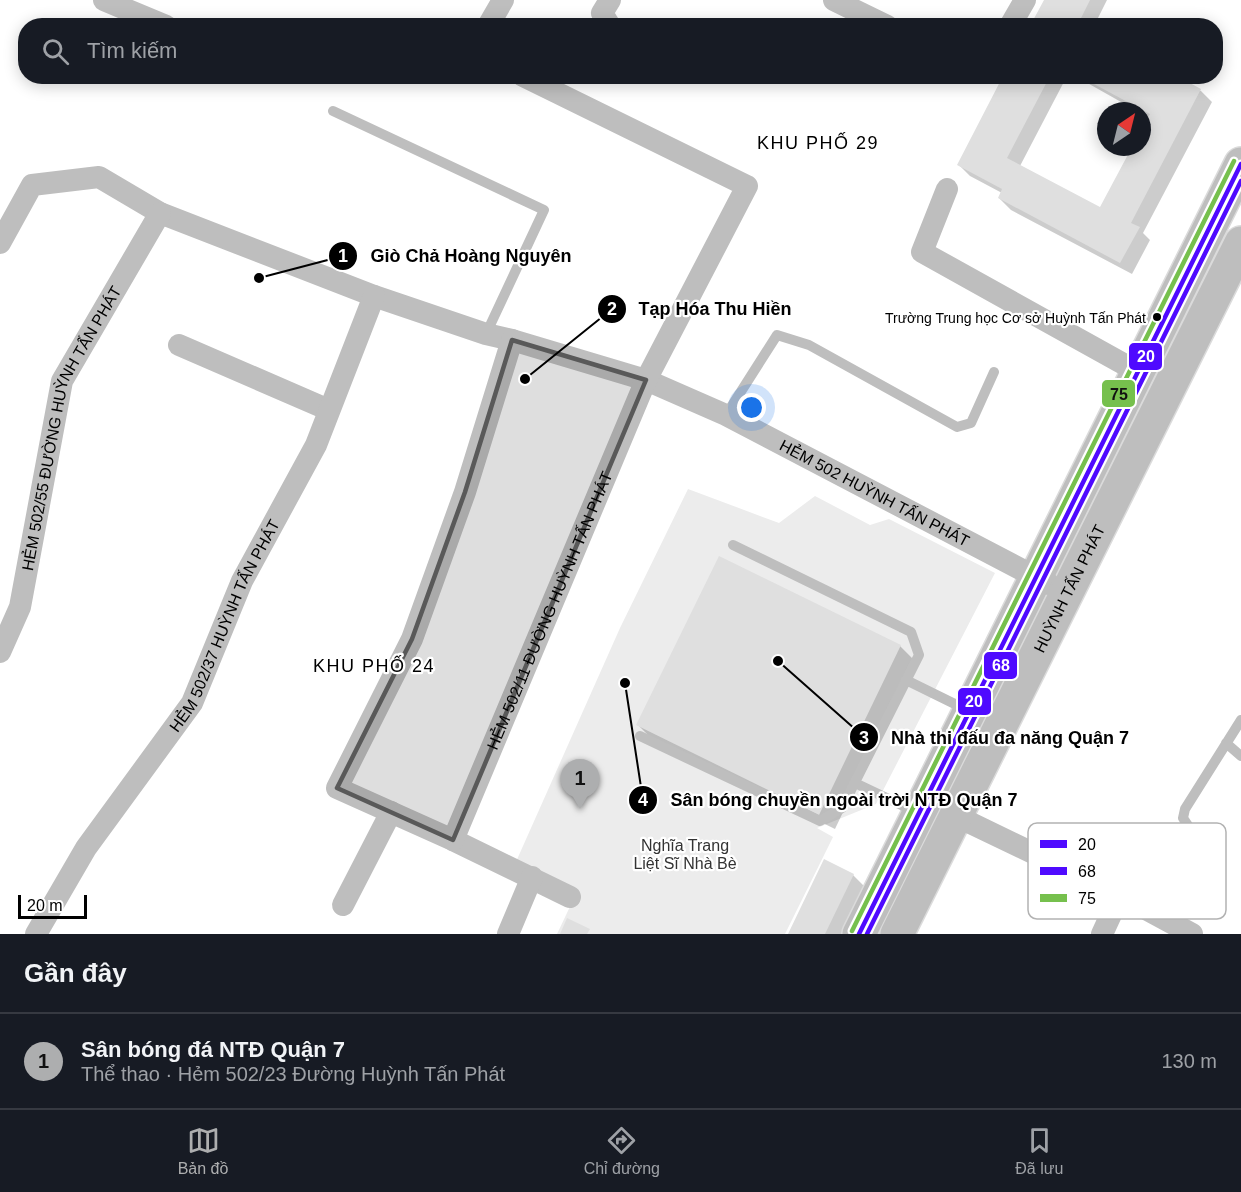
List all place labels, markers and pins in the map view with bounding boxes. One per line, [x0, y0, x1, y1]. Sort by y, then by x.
callout: Giò Chả Hoàng Nguyên [328, 238, 583, 274]
callout: Tạp Hóa Thu Hiền [597, 291, 804, 327]
place label: Trường Trung học Cơ sở Huỳnh Tấn Phát [885, 310, 1146, 326]
marker: Trường Trung học Cơ sở Huỳnh Tấn Phát [1151, 311, 1163, 323]
callout: Nhà thi đấu đa năng Quận 7 [849, 719, 1141, 755]
pin: 1 [560, 760, 600, 809]
callout: Sân bóng chuyền ngoài trời NTĐ Quận 7 [628, 782, 1029, 818]

